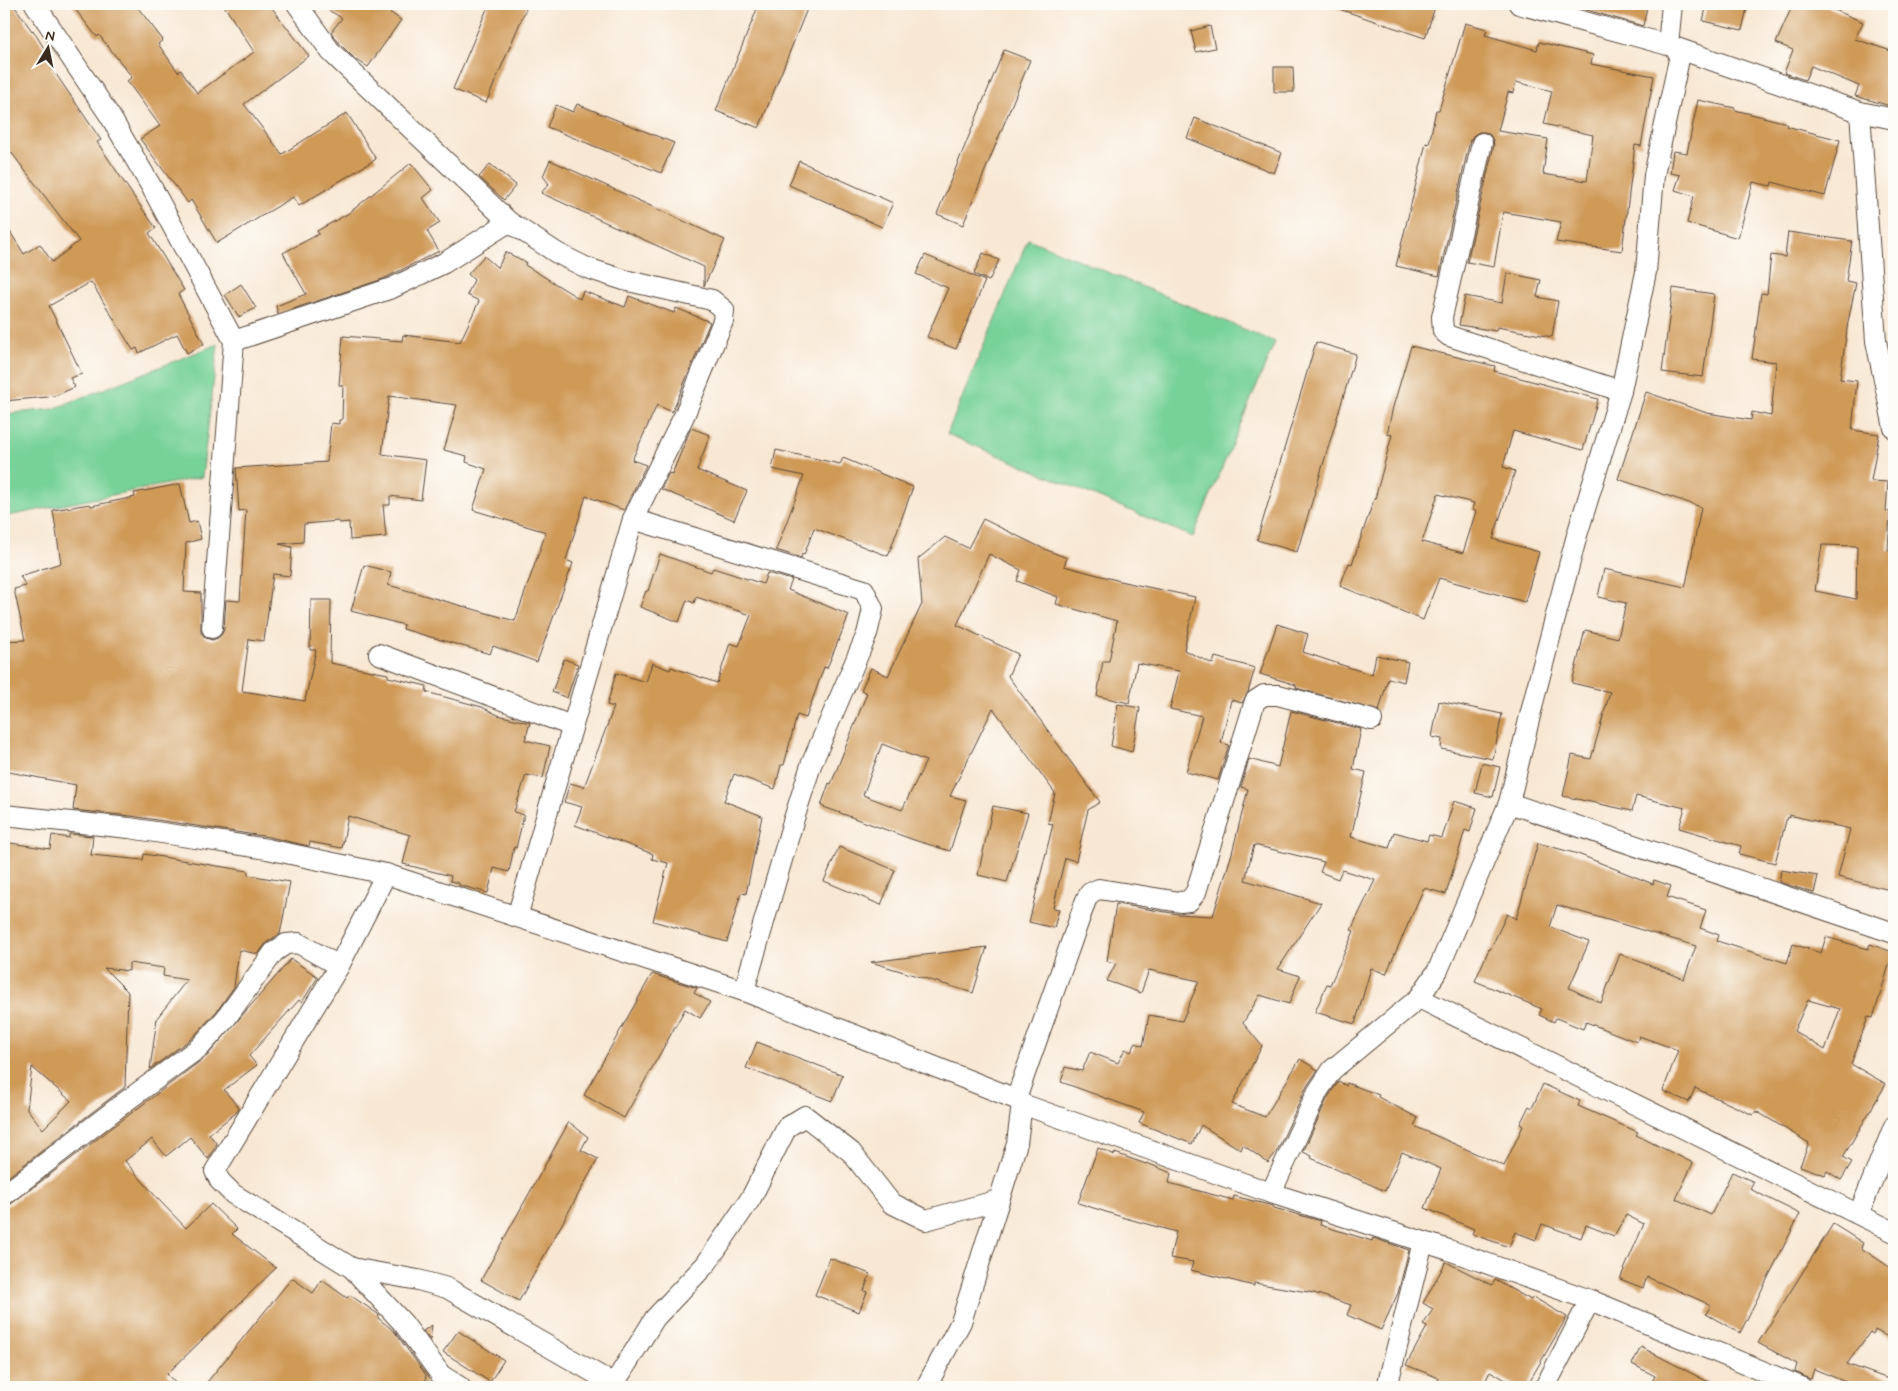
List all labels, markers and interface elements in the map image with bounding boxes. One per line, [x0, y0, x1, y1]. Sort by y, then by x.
north arrow [22, 22, 72, 72]
text: N [44, 27, 56, 46]

